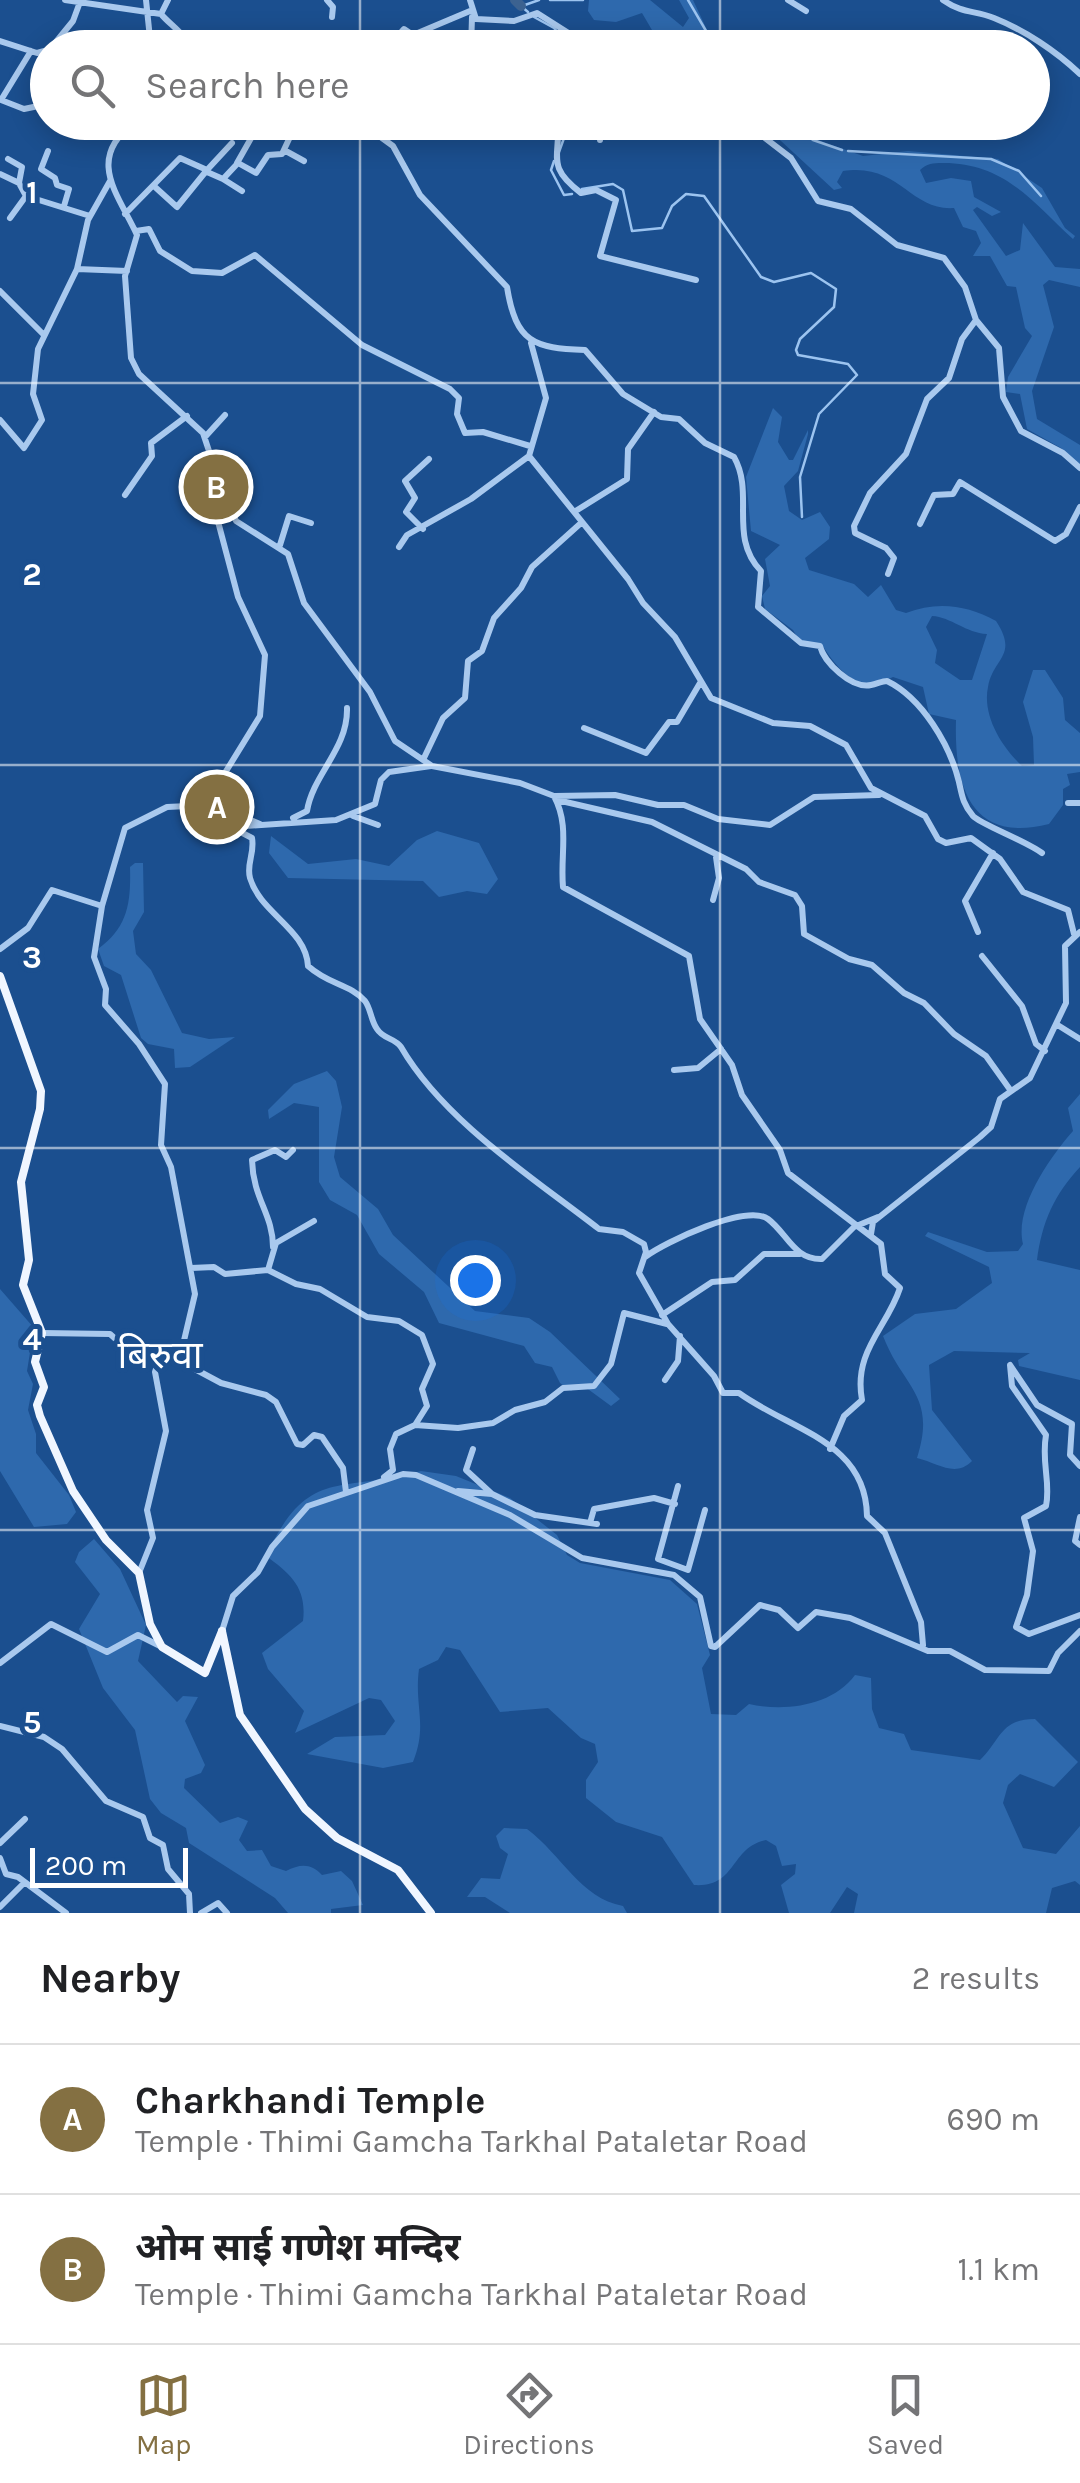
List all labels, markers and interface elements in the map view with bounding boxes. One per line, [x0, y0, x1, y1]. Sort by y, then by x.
search box [30, 30, 1050, 140]
icon: search [65, 58, 120, 113]
text: Search here [145, 63, 349, 108]
text: 1 [26, 174, 38, 211]
pin: B [184, 450, 248, 524]
text: 2 [22, 556, 42, 593]
pin: A [184, 770, 250, 844]
text: 3 [22, 939, 42, 976]
your location [450, 1255, 501, 1306]
text: 4 [22, 1321, 42, 1358]
district label: बिरुवा [117, 1333, 204, 1378]
text: 5 [23, 1704, 41, 1741]
scale bar [30, 1843, 188, 1888]
text: 200 m [45, 1849, 127, 1882]
text: Nearby [40, 1953, 180, 2003]
text: 2 results [912, 1960, 1040, 1997]
text: Charkhandi Temple [135, 2078, 486, 2123]
text: A [62, 2101, 83, 2138]
text: 690 m [947, 2101, 1040, 2138]
text: Temple · Thimi Gamcha Tarkhal Pataletar Road [135, 2123, 808, 2160]
text: ओम साई गणेश मन्दिर [135, 2225, 461, 2270]
text: B [62, 2251, 83, 2288]
text: 1.1 km [958, 2251, 1040, 2288]
text: Temple · Thimi Gamcha Tarkhal Pataletar Road [135, 2276, 808, 2313]
tab: Map [136, 2368, 191, 2461]
tab: Directions [463, 2368, 595, 2461]
tab: Saved [867, 2368, 944, 2461]

